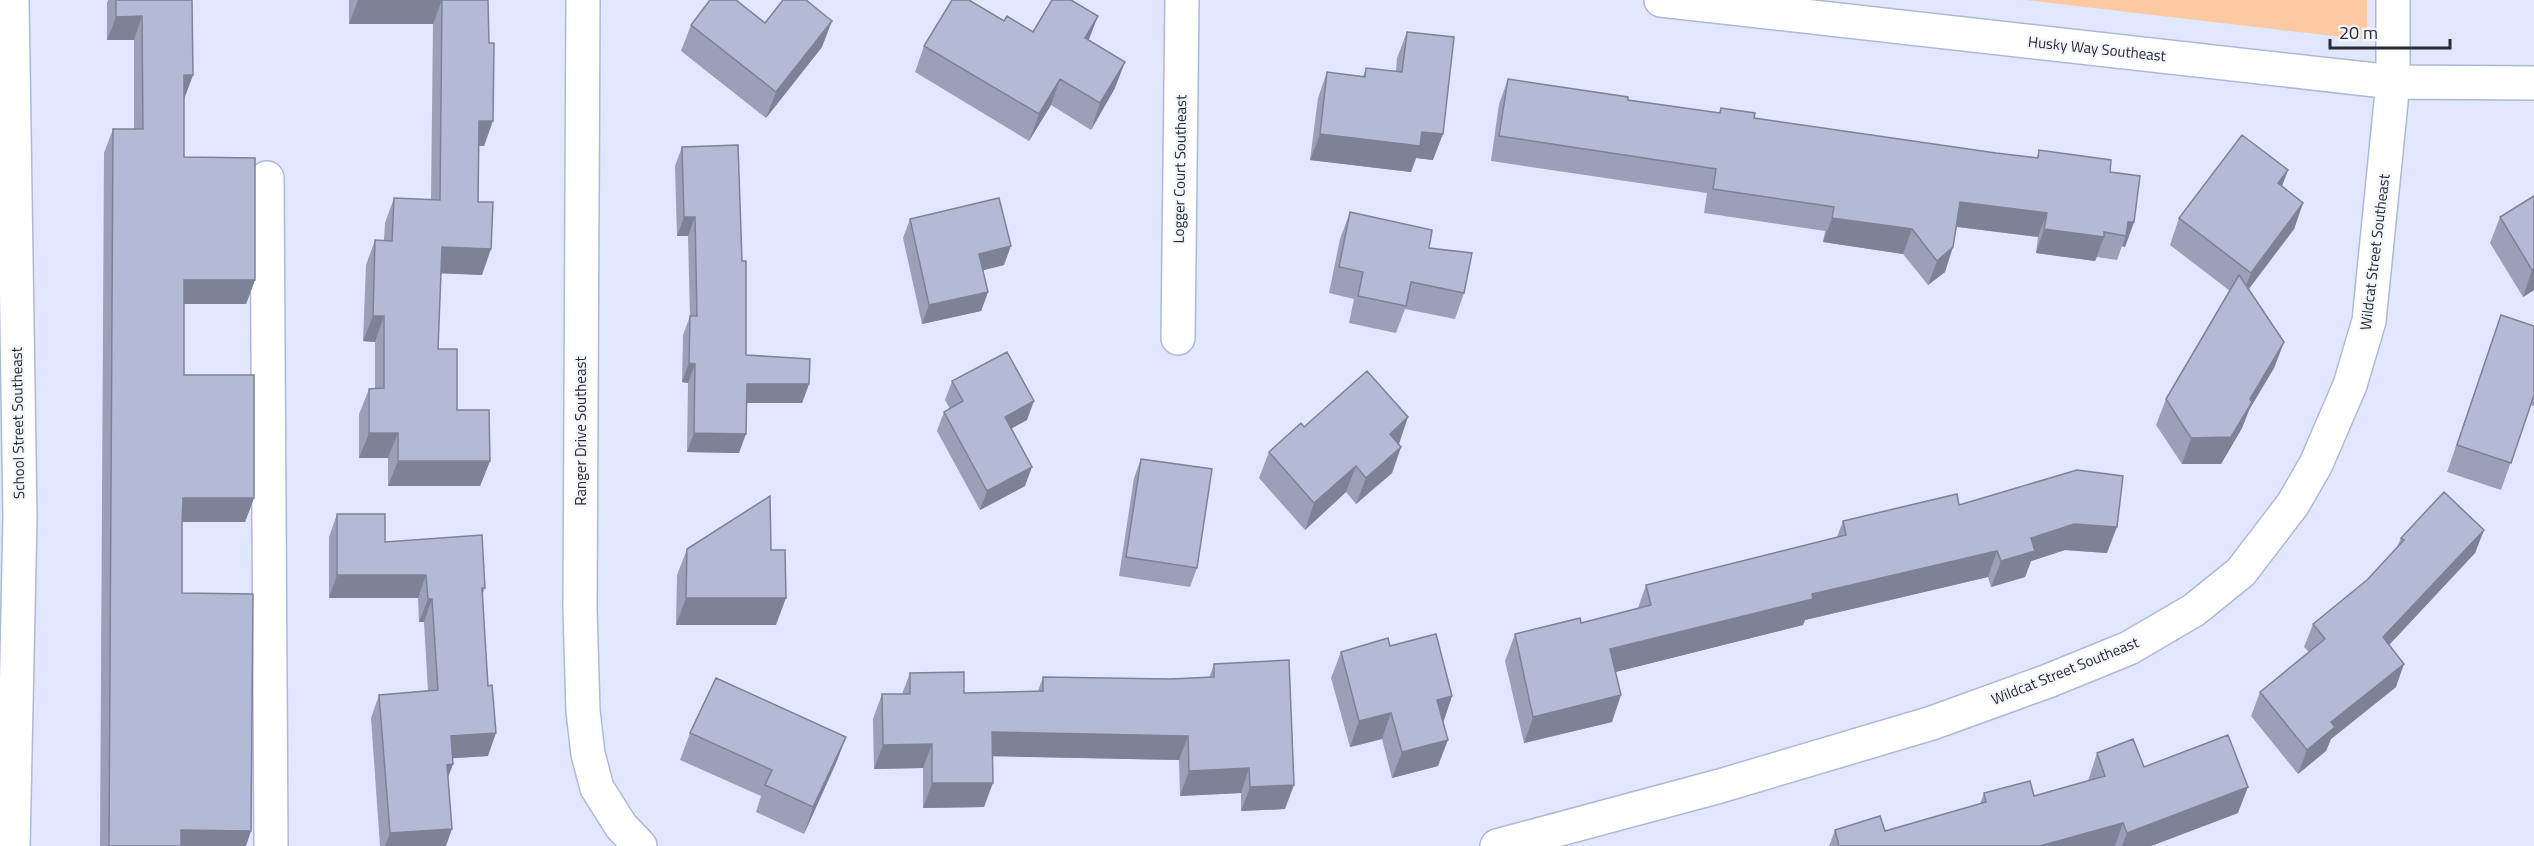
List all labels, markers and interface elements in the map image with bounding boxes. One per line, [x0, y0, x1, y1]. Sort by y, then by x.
scale bar [2330, 12, 2450, 50]
text: 20 m [2339, 19, 2378, 46]
street label: Husky Way Southeast [2027, 30, 2168, 67]
street label: Logger Court Southeast [1167, 94, 1192, 244]
street label: Wildcat Street Southeast [2354, 172, 2396, 331]
street label: School Street Southeast [5, 346, 30, 499]
street label: Ranger Drive Southeast [569, 356, 592, 506]
street label: Wildcat Street Southeast [1988, 630, 2143, 711]

